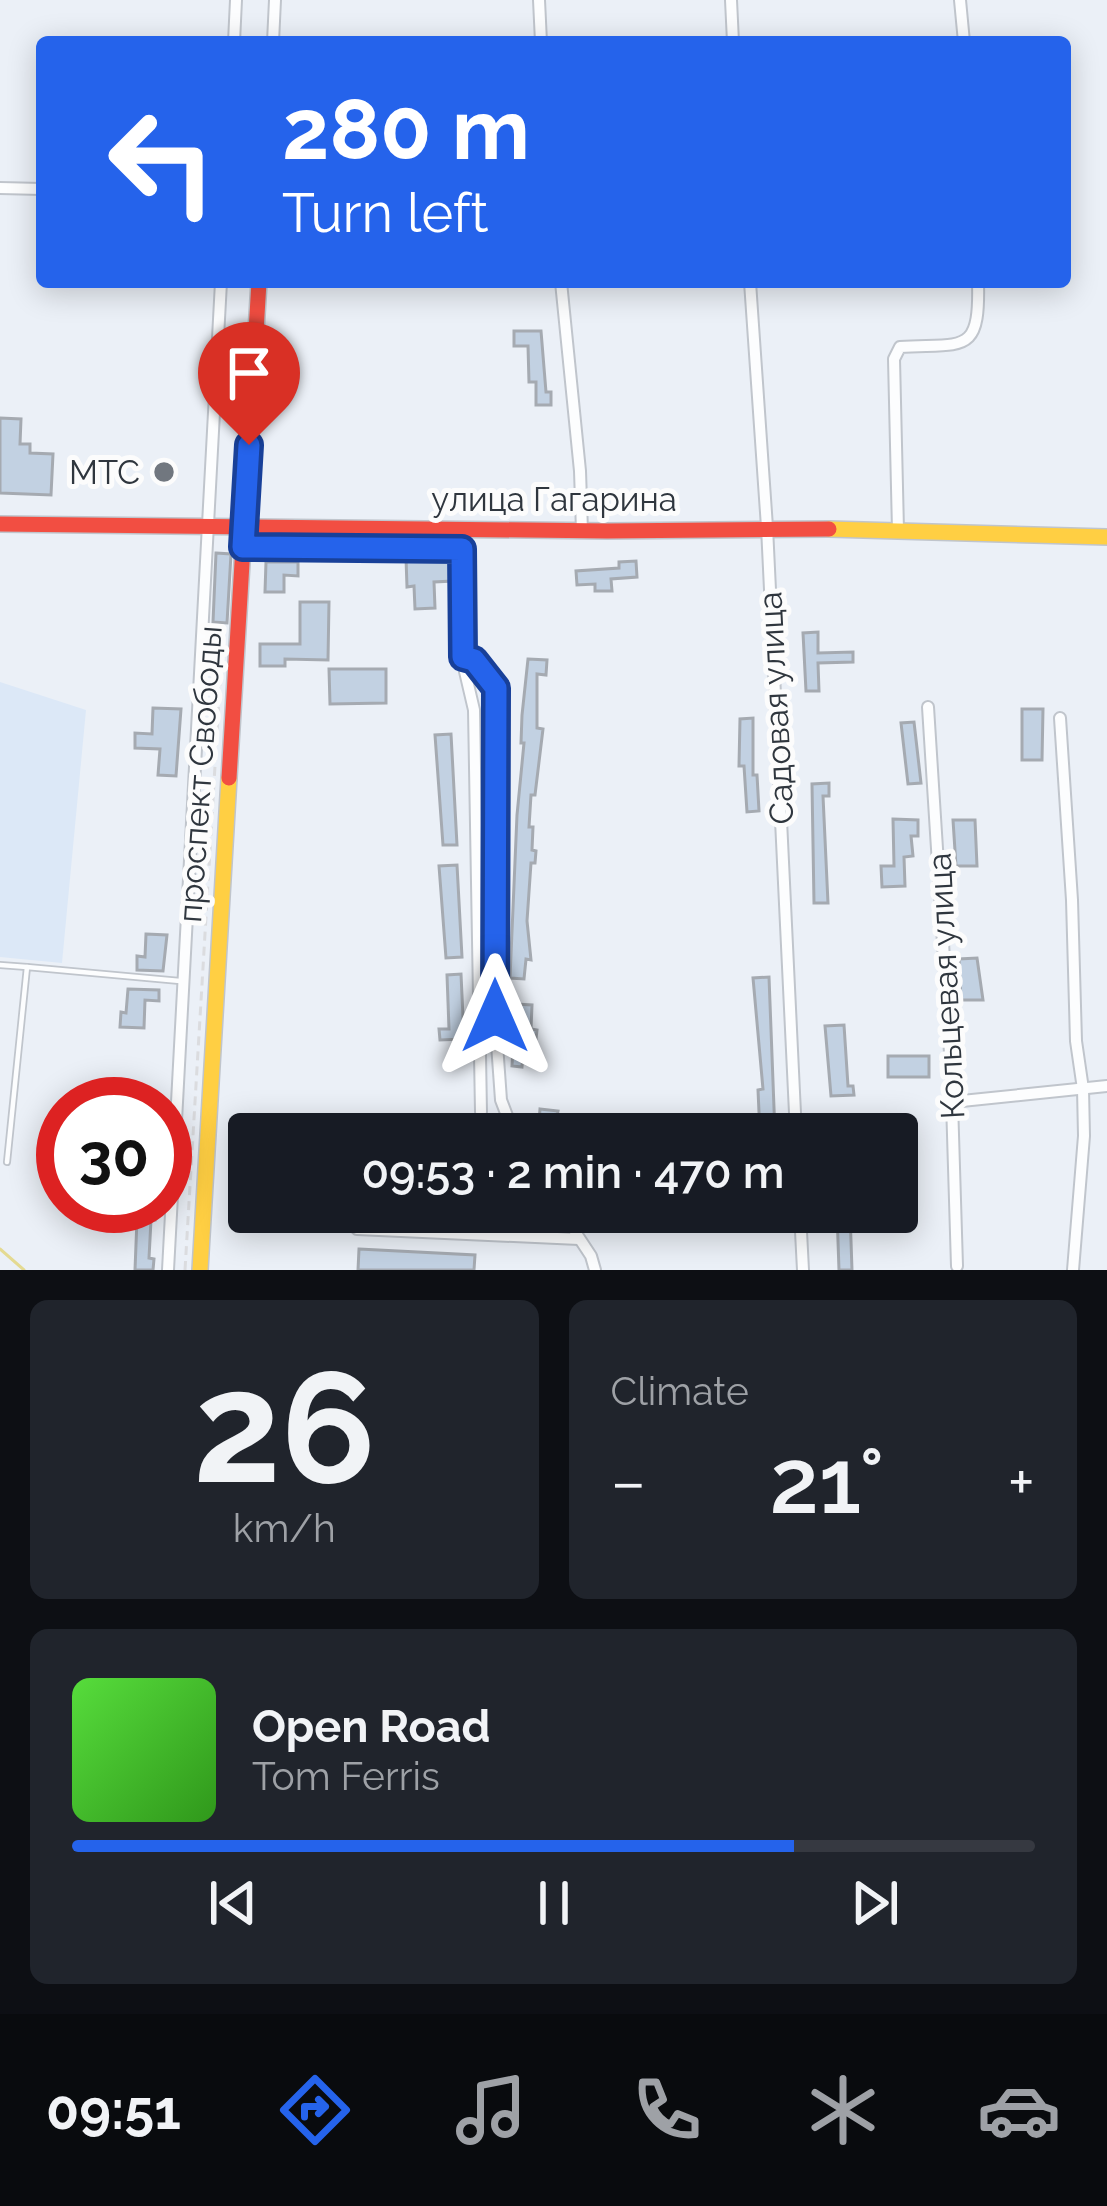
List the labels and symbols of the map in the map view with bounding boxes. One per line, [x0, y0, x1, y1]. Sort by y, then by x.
pin [198, 322, 300, 445]
place label: МТС [69, 453, 140, 492]
marker: МТС [151, 459, 177, 485]
street label: улица Гагарина [431, 480, 677, 519]
street label: Садовая улица [750, 591, 802, 825]
street label: проспект Свободы [170, 624, 230, 924]
street label: Кольцевая улица [920, 852, 972, 1120]
position arrow [432, 953, 558, 1079]
speed limit sign: 30 [36, 1077, 192, 1233]

